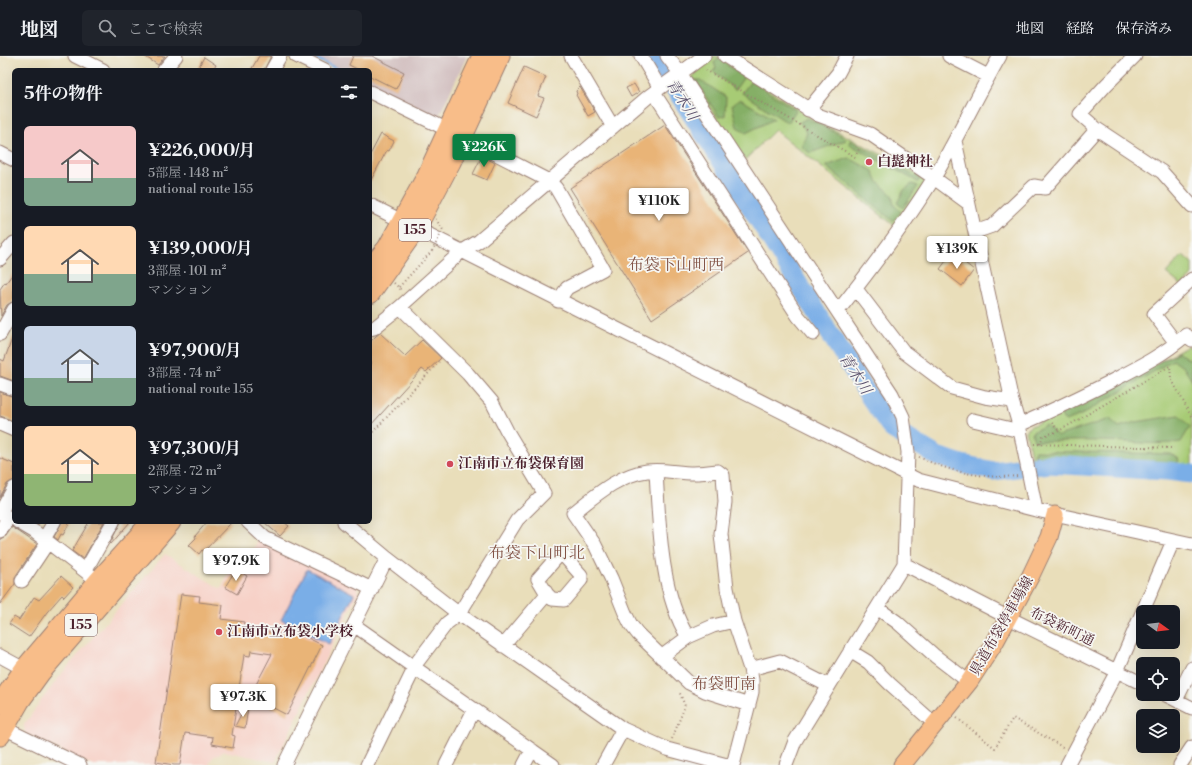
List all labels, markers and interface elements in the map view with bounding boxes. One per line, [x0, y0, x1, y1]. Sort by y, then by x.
search box [82, 10, 362, 46]
icon: search [96, 17, 118, 39]
text: 地図 [20, 18, 58, 42]
text: ここで検索 [128, 20, 203, 39]
text: 地図 [1016, 20, 1044, 38]
text: 経路 [1066, 20, 1094, 38]
text: 保存済み [1116, 20, 1172, 38]
water label: 青木川 [662, 76, 703, 126]
icon: filters [338, 81, 360, 103]
text: 5件の物件 [24, 83, 103, 105]
pin: ¥226K [456, 134, 512, 168]
text: ¥226K [462, 139, 506, 155]
text: ¥226,000/月 [148, 140, 256, 162]
icon: home [56, 142, 104, 190]
place label: 白髭神社 [877, 153, 933, 171]
marker: 白髭神社 [864, 157, 874, 167]
text: 5部屋 · 148 m² [148, 165, 228, 181]
text: national route 155 [148, 181, 253, 197]
pin: ¥110K [631, 188, 687, 222]
text: ¥110K [638, 193, 680, 209]
road number: 155 [399, 219, 431, 241]
pin: ¥139K [929, 236, 985, 270]
text: ¥139,000/月 [148, 238, 253, 260]
text: ¥139K [936, 241, 978, 257]
icon: home [56, 242, 104, 290]
district label: 布袋下山町西 [628, 255, 724, 275]
text: 3部屋 · 101 m² [148, 263, 226, 279]
text: マンション [148, 282, 212, 298]
text: ¥97,900/月 [148, 340, 242, 362]
icon: home [56, 342, 104, 390]
water label: 青木川 [835, 350, 876, 400]
text: 3部屋 · 74 m² [148, 365, 221, 381]
text: national route 155 [148, 381, 253, 397]
text: ¥97,300/月 [148, 438, 241, 460]
icon: home [56, 442, 104, 490]
place label: 江南市立布袋保育園 [458, 455, 584, 473]
marker: 江南市立布袋保育園 [445, 459, 455, 469]
text: 2部屋 · 72 m² [148, 463, 221, 479]
text: マンション [148, 482, 212, 498]
district label: 布袋下山町北 [489, 543, 585, 563]
pin: ¥97.9K [203, 548, 269, 582]
text: ¥97.9K [212, 553, 260, 569]
street label: 県道布袋停車場線 [966, 573, 1038, 679]
street label: 布袋新町通 [1027, 604, 1097, 650]
north arrow [1136, 605, 1180, 649]
map controls [1136, 605, 1180, 753]
road number: 155 [65, 614, 97, 636]
place label: 江南市立布袋小学校 [227, 623, 353, 641]
marker: 江南市立布袋小学校 [214, 627, 224, 637]
button: locate [1136, 657, 1180, 701]
district label: 布袋町南 [692, 674, 756, 694]
pin: ¥97.3K [210, 684, 276, 718]
text: ¥97.3K [219, 689, 267, 705]
button: layers [1136, 709, 1180, 753]

